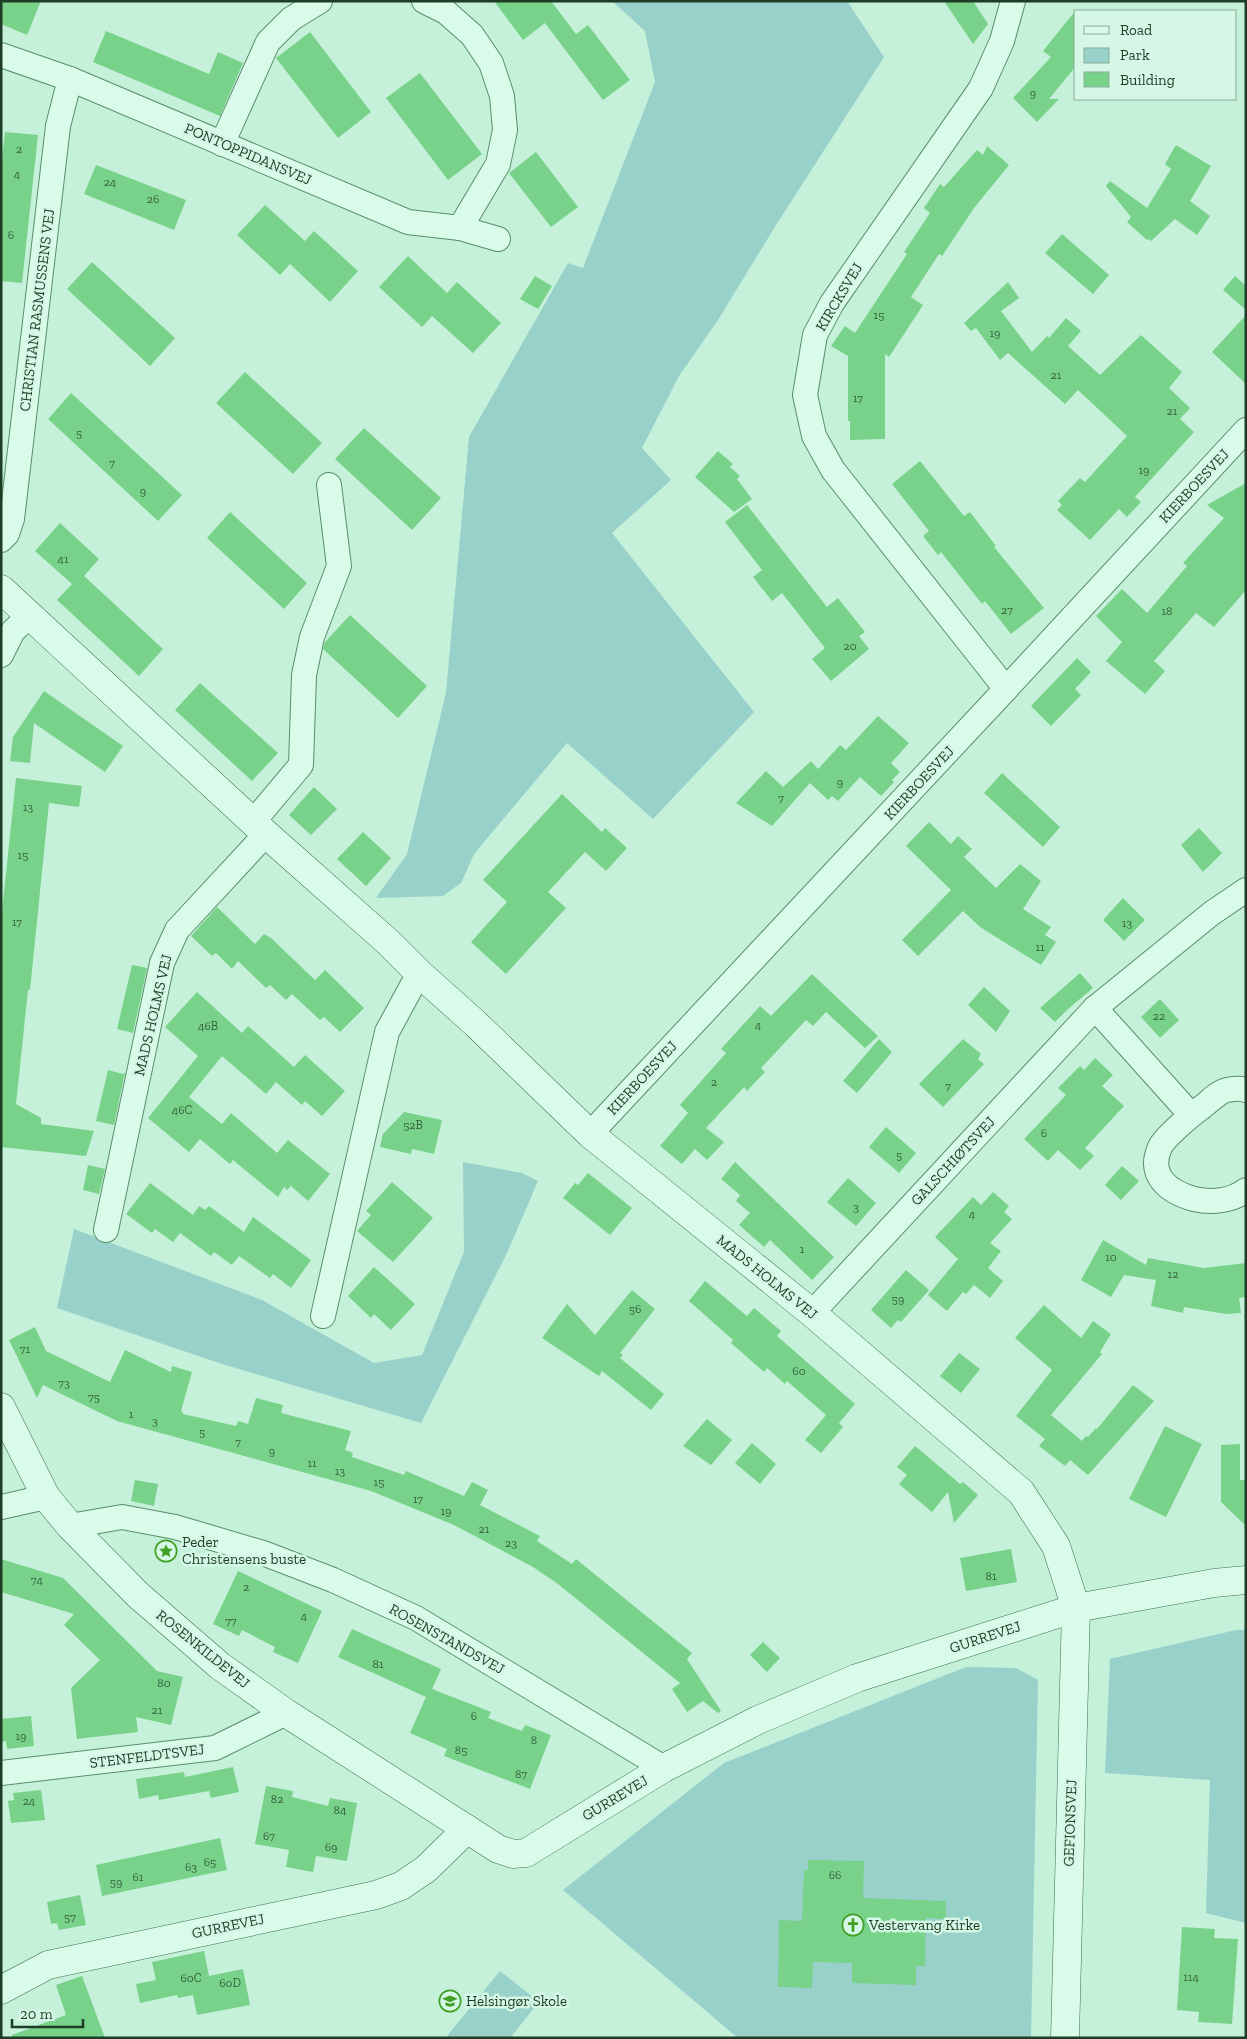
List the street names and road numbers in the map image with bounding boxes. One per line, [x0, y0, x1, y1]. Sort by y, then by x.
street label: PONTOPPIDANSVEJ [182, 119, 314, 189]
street label: CHRISTIAN RASMUSSENS VEJ [16, 207, 58, 413]
street label: KIRCKSVEJ [812, 260, 866, 334]
street label: KIERBOESVEJ [1155, 445, 1233, 527]
street label: KIERBOESVEJ [880, 742, 958, 824]
street label: MADS HOLMS VEJ [130, 952, 176, 1078]
street label: KIERBOESVEJ [603, 1037, 681, 1119]
street label: GALSCHIØTSVEJ [907, 1113, 999, 1209]
street label: MADS HOLMS VEJ [713, 1231, 821, 1323]
street label: ROSENSTANDSVEJ [386, 1600, 508, 1678]
street label: ROSENKILDEVEJ [153, 1606, 254, 1692]
street label: GURREVEJ [947, 1617, 1023, 1657]
street label: STENFELDTSVEJ [88, 1740, 206, 1772]
street label: GURREVEJ [579, 1771, 651, 1825]
street label: GEFIONSVEJ [1059, 1779, 1081, 1867]
street label: GURREVEJ [190, 1909, 266, 1942]

